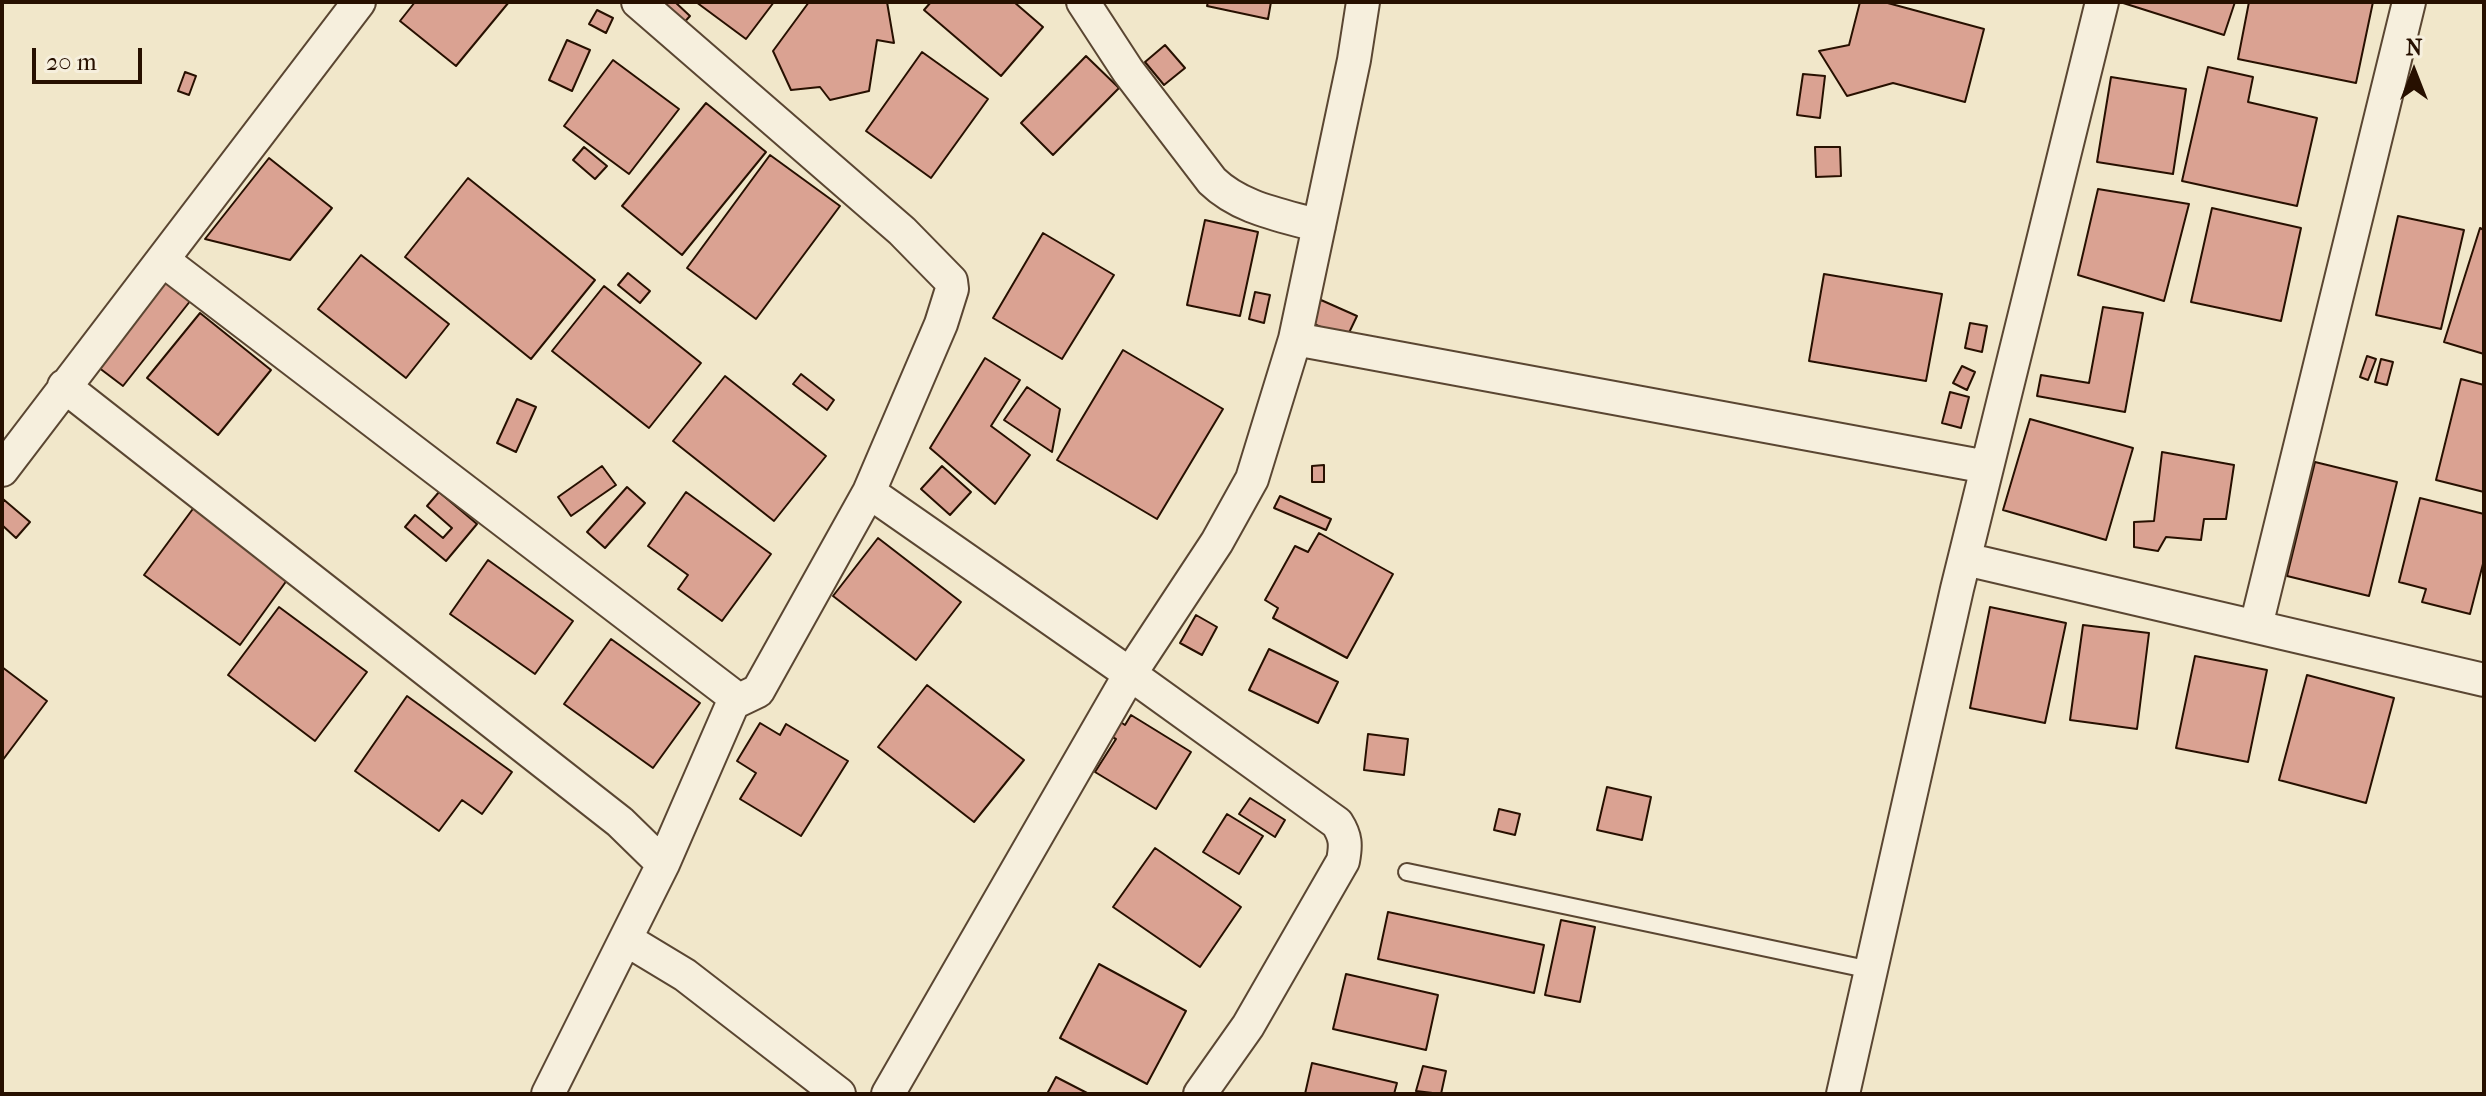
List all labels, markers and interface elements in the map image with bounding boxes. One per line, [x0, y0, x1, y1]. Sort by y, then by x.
scale bar [36, 32, 146, 82]
north arrow [2374, 32, 2454, 112]
text: N [2406, 35, 2422, 61]
text: 20 m [46, 48, 97, 76]

